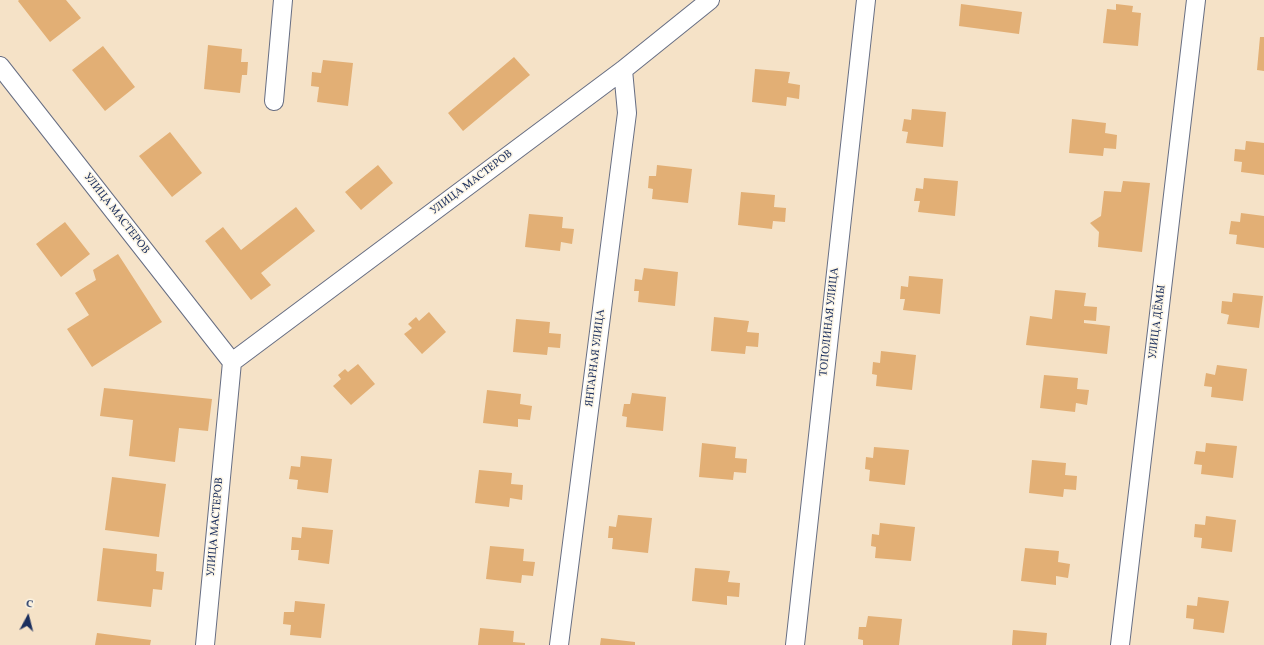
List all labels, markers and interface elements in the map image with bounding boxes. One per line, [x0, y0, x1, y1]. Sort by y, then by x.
street label: УЛИЦА МАСТЕРОВ [428, 148, 516, 218]
street label: УЛИЦА МАСТЕРОВ [80, 171, 152, 257]
street label: ТОПОЛИНАЯ УЛИЦА [818, 267, 842, 377]
street label: УЛИЦА ДЁМЫ [1147, 284, 1169, 360]
street label: ЯНТАРНАЯ УЛИЦА [583, 308, 609, 408]
street label: УЛИЦА МАСТЕРОВ [205, 477, 227, 577]
north arrow [8, 597, 48, 637]
text: С [25, 597, 34, 612]

